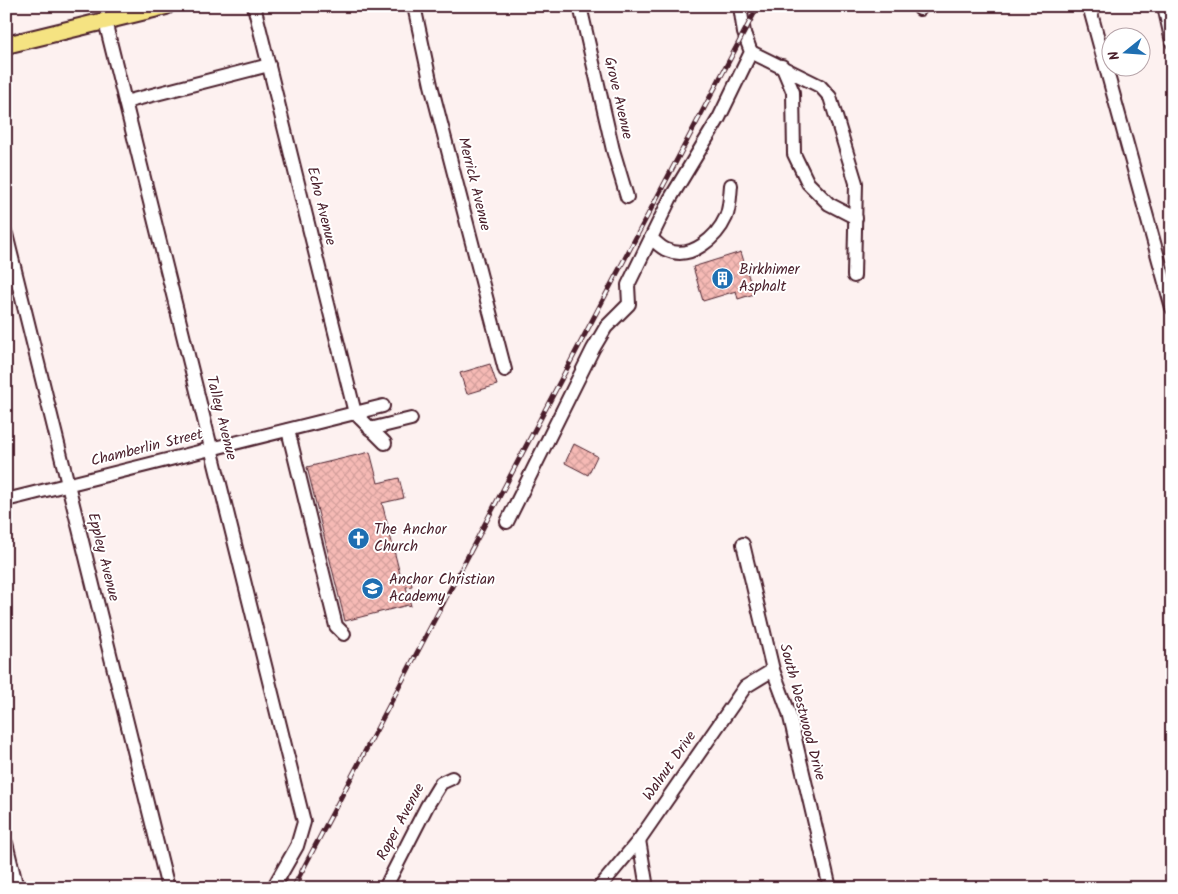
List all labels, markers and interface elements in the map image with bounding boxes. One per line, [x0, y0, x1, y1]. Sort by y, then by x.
north arrow [1100, 28, 1150, 78]
text: N [1103, 48, 1126, 63]
street label: Grove Avenue [597, 54, 639, 142]
street label: Merrick Avenue [451, 135, 497, 234]
street label: Echo Avenue [300, 164, 342, 248]
place label: Birkhimer Asphalt [739, 258, 800, 299]
building icon: Birkhimer Asphalt [711, 267, 735, 291]
street label: Talley Avenue [199, 373, 243, 463]
street label: Chamberlin Street [88, 422, 206, 474]
street label: Eppley Avenue [80, 510, 126, 604]
place label: The Anchor Church [374, 518, 447, 559]
church icon: The Anchor Church [346, 527, 370, 551]
place label: Anchor Christian Academy [389, 568, 495, 609]
school or university icon: Anchor Christian Academy [361, 577, 385, 601]
street label: South Westwood Drive [772, 641, 832, 783]
street label: Walnut Drive [637, 726, 703, 806]
street label: Roper Avenue [371, 779, 432, 865]

